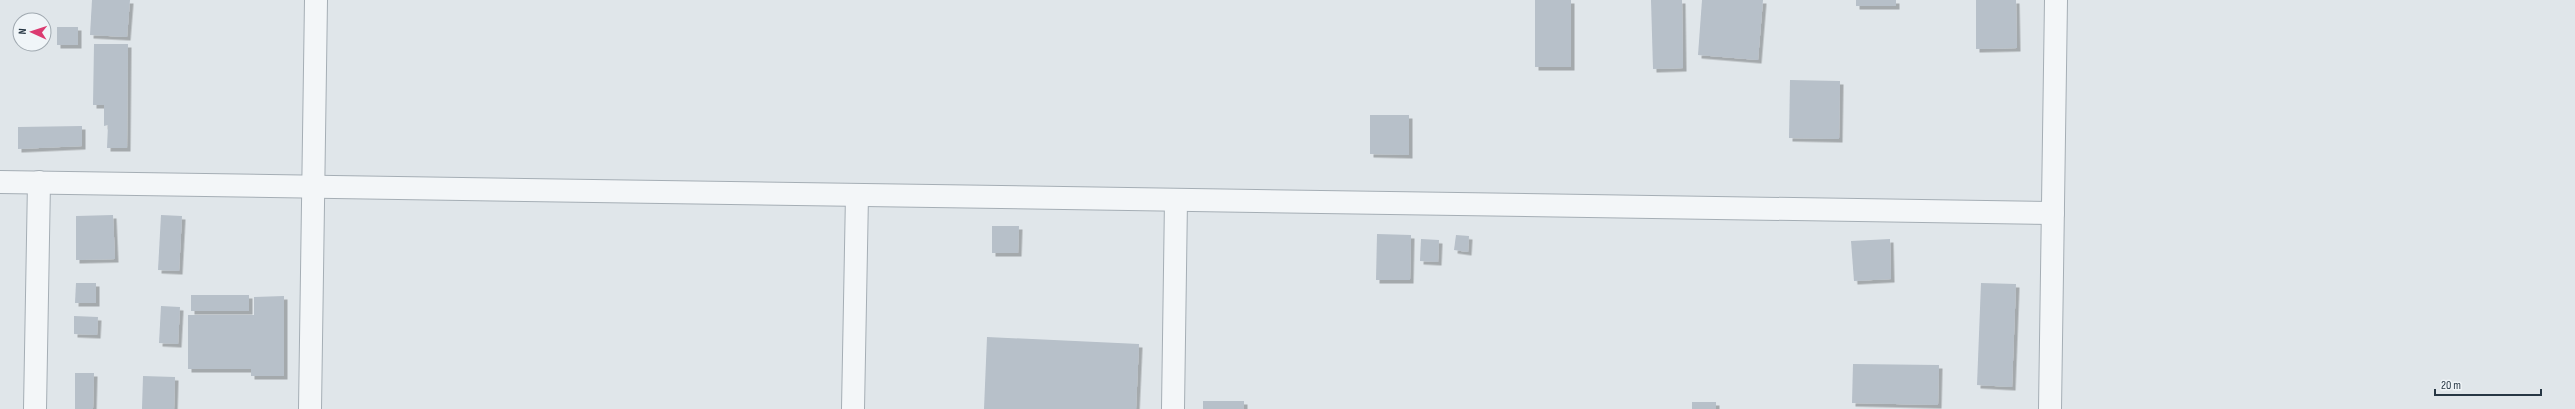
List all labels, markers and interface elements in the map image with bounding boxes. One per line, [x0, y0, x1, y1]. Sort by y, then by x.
north arrow [12, 12, 52, 52]
text: N [16, 28, 29, 35]
scale bar [2435, 371, 2541, 397]
text: 20 m [2441, 378, 2461, 393]

